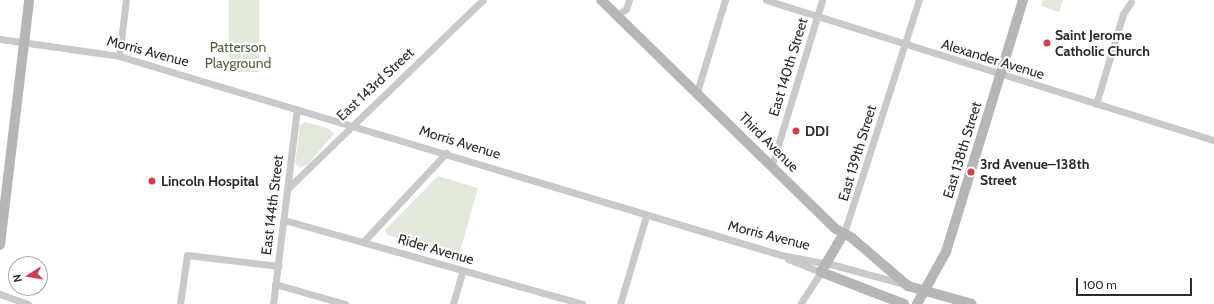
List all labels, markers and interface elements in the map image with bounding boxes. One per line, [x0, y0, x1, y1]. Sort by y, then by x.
street label: East 140th Street [765, 16, 811, 118]
place label: Saint Jerome Catholic Church [1055, 27, 1150, 60]
street label: Morris Avenue [105, 32, 191, 70]
street label: Alexander Avenue [939, 35, 1047, 83]
marker: Saint Jerome Catholic Church [1042, 38, 1052, 48]
park label: Patterson Playground [205, 39, 271, 72]
street label: East 143rd Street [333, 44, 417, 124]
street label: East 138th Street [939, 100, 985, 200]
street label: East 139th Street [834, 103, 880, 203]
street label: Third Avenue [736, 109, 802, 175]
street label: Morris Avenue [417, 122, 503, 162]
place label: DDI [805, 123, 829, 139]
marker: DDI [790, 125, 802, 137]
street label: East 144th Street [258, 154, 286, 256]
place label: 3rd Avenue–138th Street [980, 156, 1089, 188]
marker: 3rd Avenue–138th Street [965, 166, 977, 178]
place label: Lincoln Hospital [161, 173, 259, 189]
marker: Lincoln Hospital [146, 175, 158, 187]
street label: Morris Avenue [726, 217, 812, 253]
street label: Rider Avenue [396, 230, 476, 268]
north arrow [8, 256, 48, 296]
scale bar [1078, 270, 1194, 296]
text: N [10, 273, 25, 284]
text: 100 m [1083, 277, 1117, 292]

